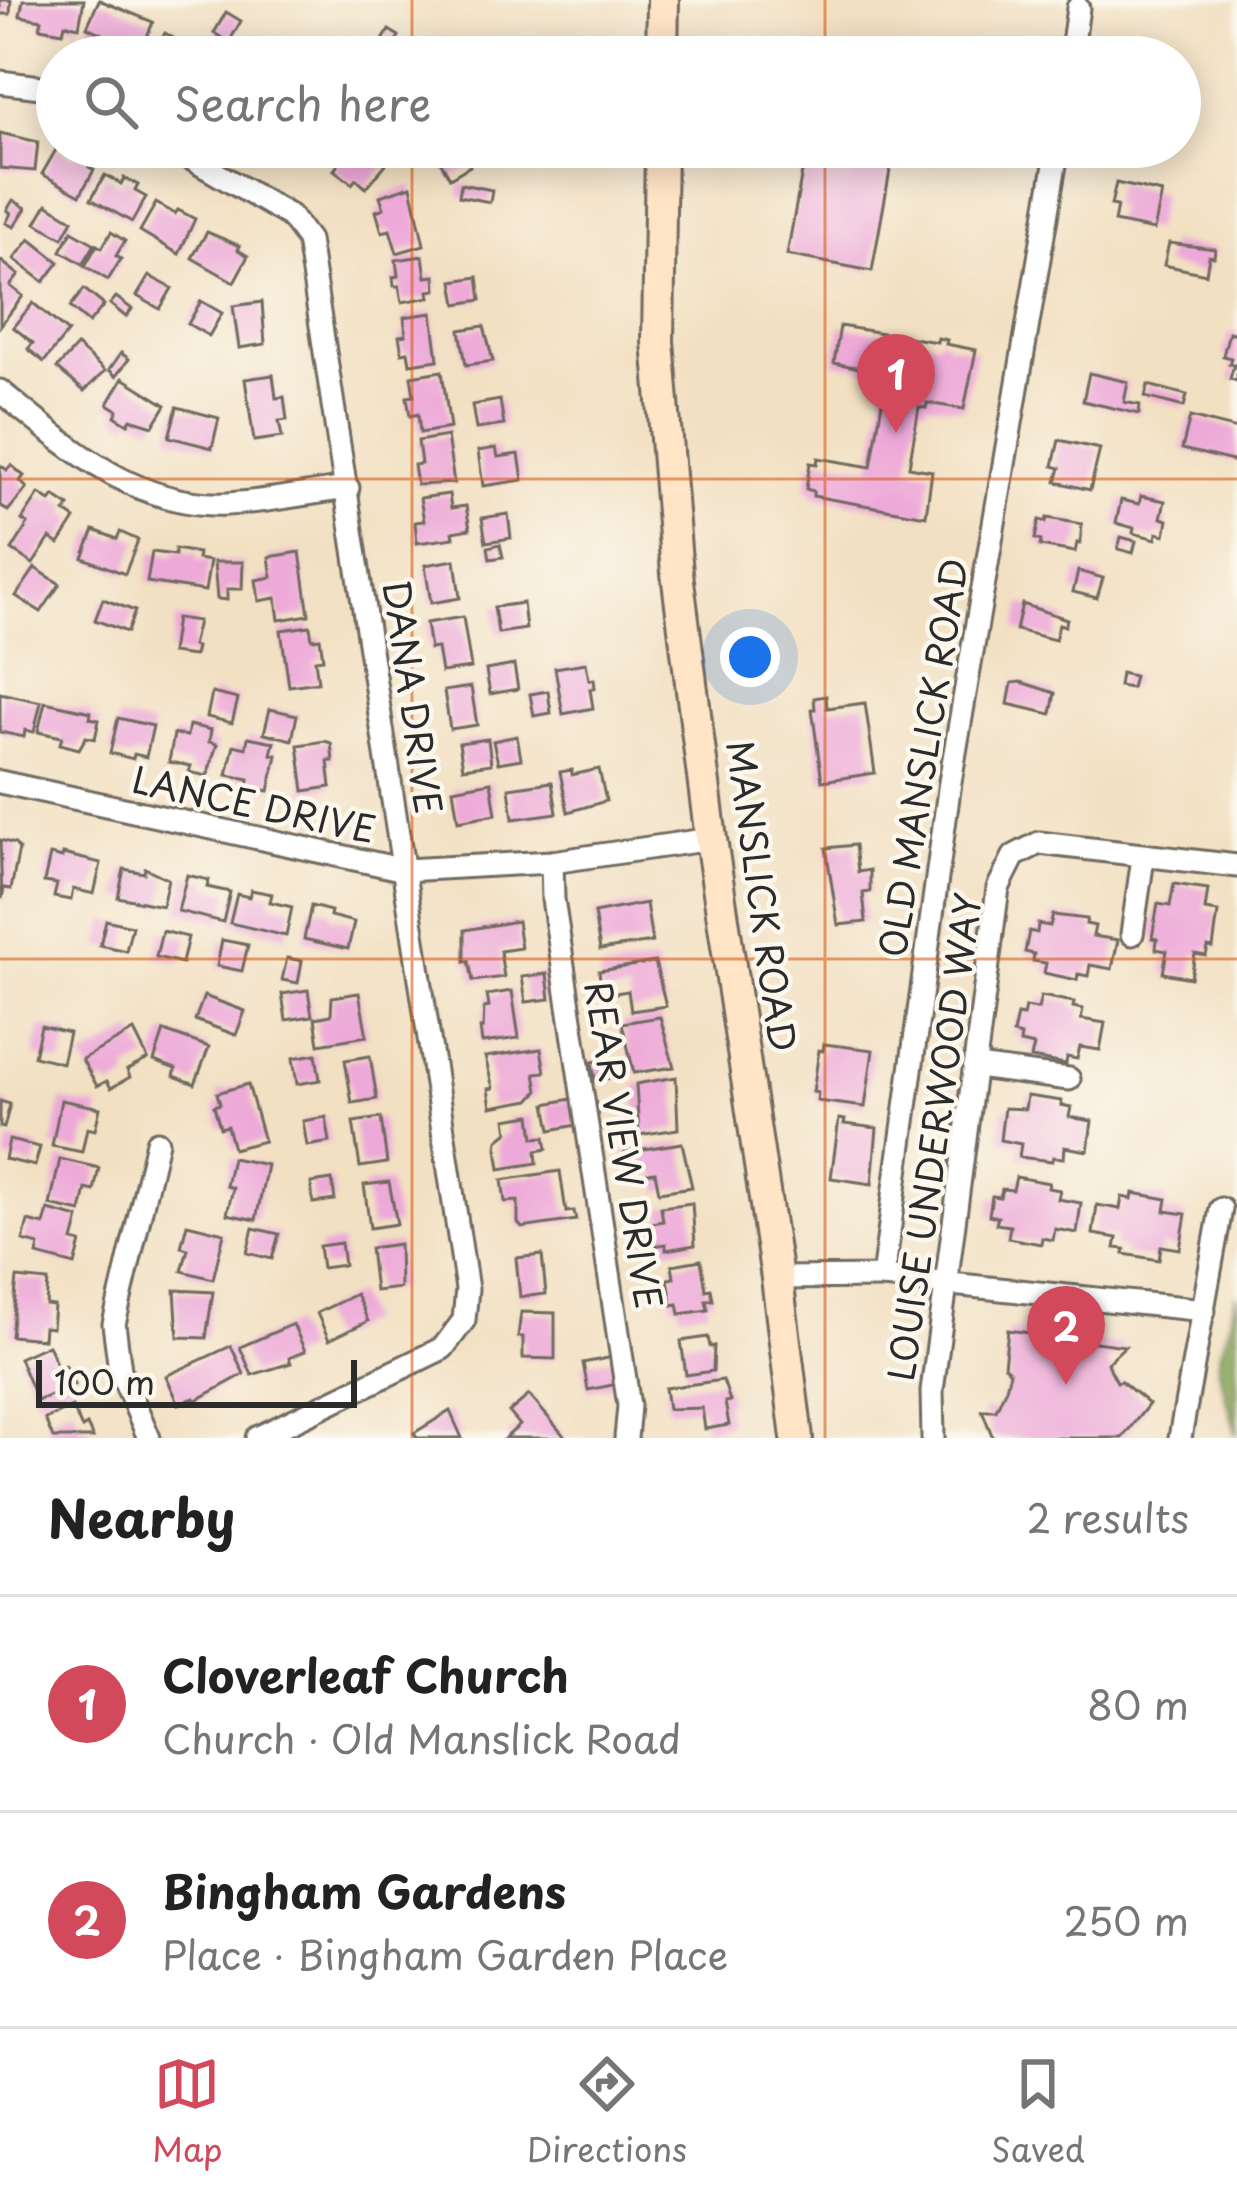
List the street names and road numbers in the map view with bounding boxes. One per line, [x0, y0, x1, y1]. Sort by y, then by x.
street label: OLD MANSLICK ROAD [864, 554, 980, 961]
street label: DANA DRIVE [371, 576, 457, 817]
street label: MANSLICK ROAD [714, 737, 812, 1055]
street label: LANCE DRIVE [128, 751, 381, 855]
street label: LOUISE UNDERWOOD WAY [872, 890, 994, 1384]
street label: REAR VIEW DRIVE [572, 977, 678, 1312]

